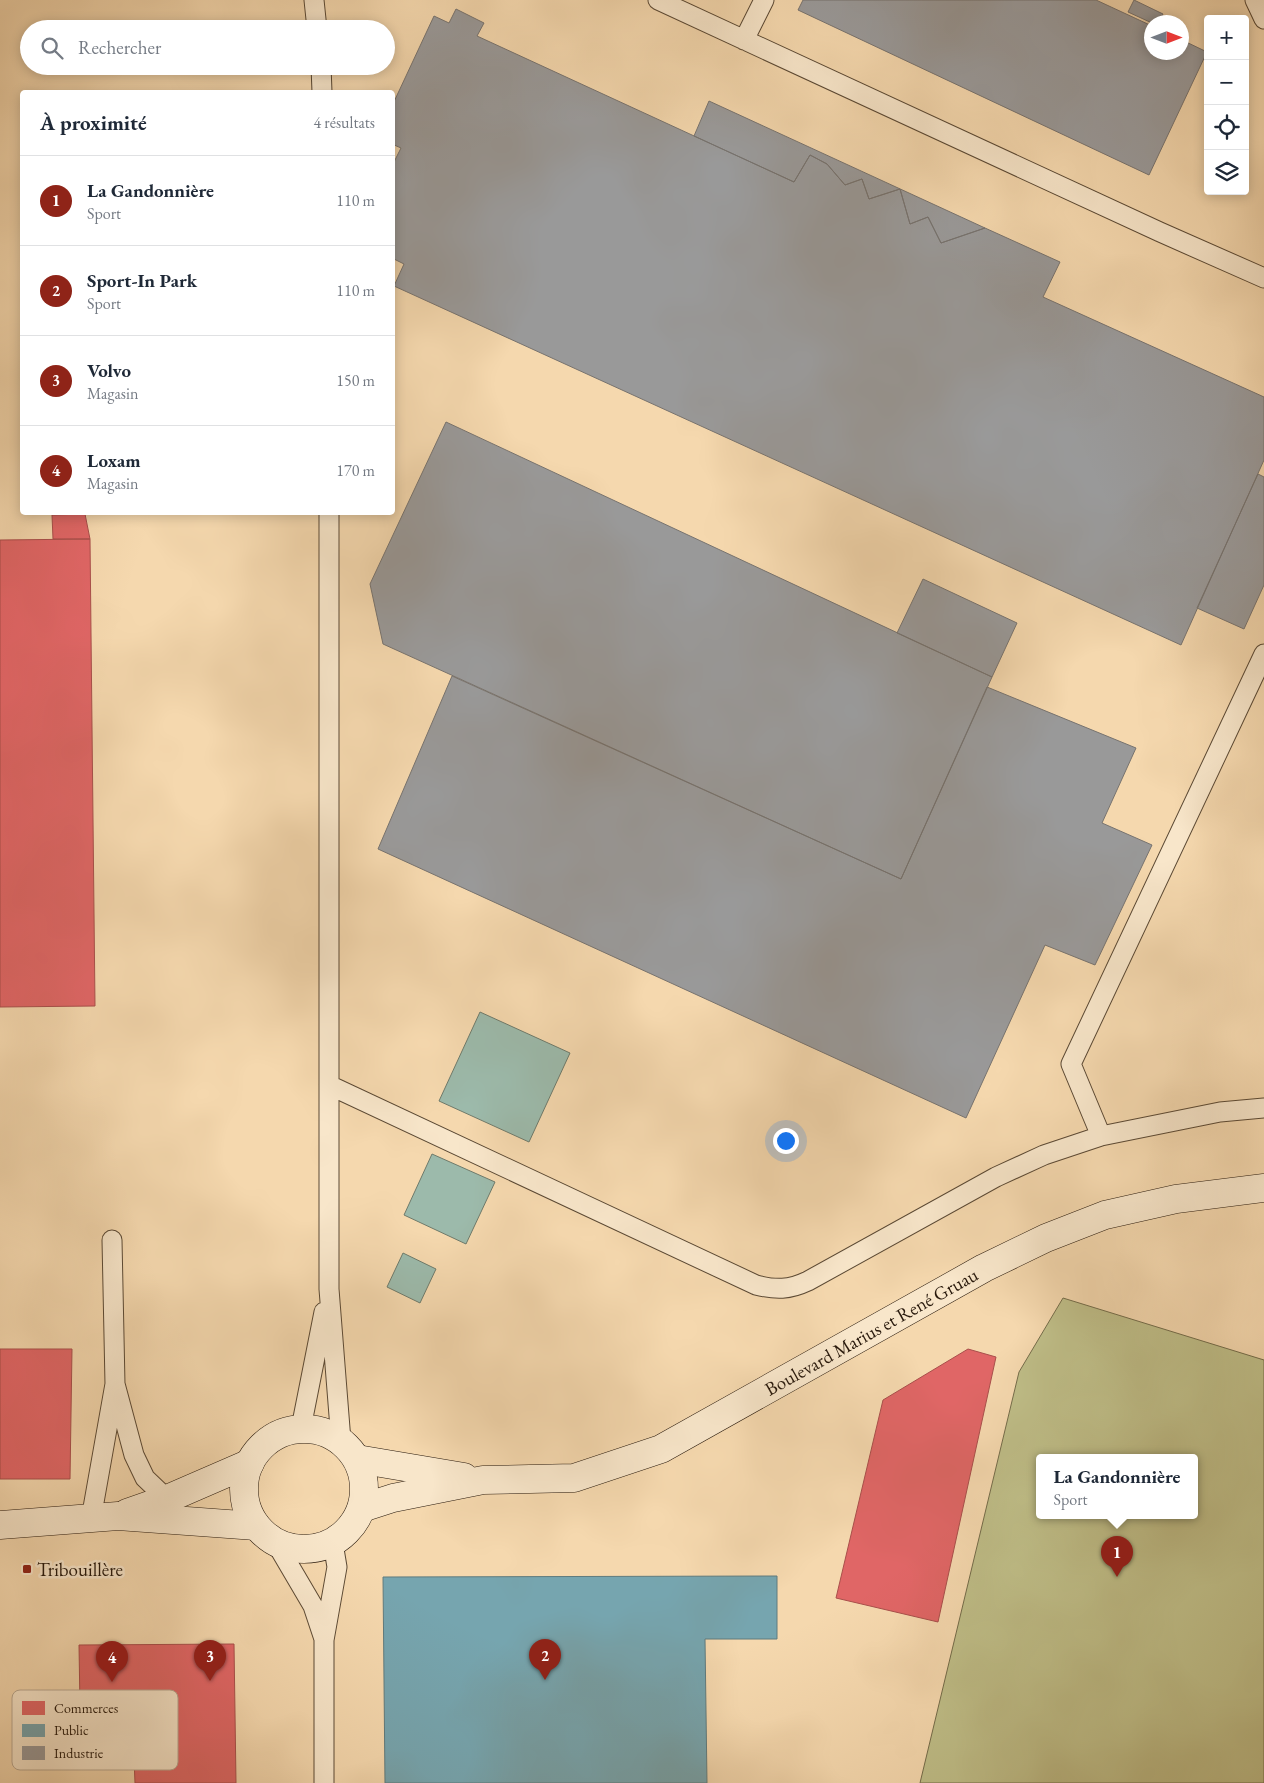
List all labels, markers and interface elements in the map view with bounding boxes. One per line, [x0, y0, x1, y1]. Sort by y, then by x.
north arrow [1144, 15, 1189, 60]
map controls [1204, 15, 1249, 195]
button: + [1204, 15, 1249, 60]
search box [20, 20, 395, 75]
icon: search [38, 34, 66, 62]
text: Rechercher [78, 35, 161, 60]
button: − [1204, 60, 1249, 105]
button: locate [1204, 105, 1249, 150]
text: À proximité [40, 109, 147, 136]
text: 4 résultats [313, 112, 375, 133]
button: layers [1204, 150, 1249, 195]
text: La Gandonnière [87, 178, 214, 203]
text: 1 [52, 190, 60, 211]
text: 110 m [336, 190, 375, 211]
text: Sport [87, 203, 121, 224]
text: Sport-In Park [87, 268, 197, 293]
text: 2 [52, 280, 60, 301]
text: 110 m [336, 280, 375, 301]
text: Sport [87, 293, 121, 314]
text: Volvo [87, 358, 131, 383]
text: 3 [52, 370, 60, 391]
text: 150 m [336, 370, 375, 391]
text: Magasin [87, 383, 138, 404]
text: Loxam [87, 448, 141, 473]
text: 4 [52, 460, 60, 481]
text: 170 m [336, 460, 375, 481]
text: Magasin [87, 473, 138, 494]
your location [773, 1128, 799, 1154]
street label: Boulevard Marius et René Gruau [760, 1262, 982, 1401]
popup [1036, 1454, 1198, 1519]
text: La Gandonnière [1053, 1464, 1181, 1489]
text: Sport [1053, 1489, 1088, 1510]
pin: 1 [1101, 1536, 1133, 1577]
place label: Tribouillère [37, 1557, 123, 1582]
marker: Tribouillère [21, 1563, 33, 1575]
pin: 2 [529, 1639, 561, 1680]
pin: 3 [194, 1640, 226, 1681]
pin: 4 [96, 1641, 128, 1682]
legend [12, 1690, 178, 1770]
text: Commerces [54, 1699, 119, 1717]
text: Public [54, 1721, 89, 1739]
text: Industrie [54, 1744, 104, 1762]

